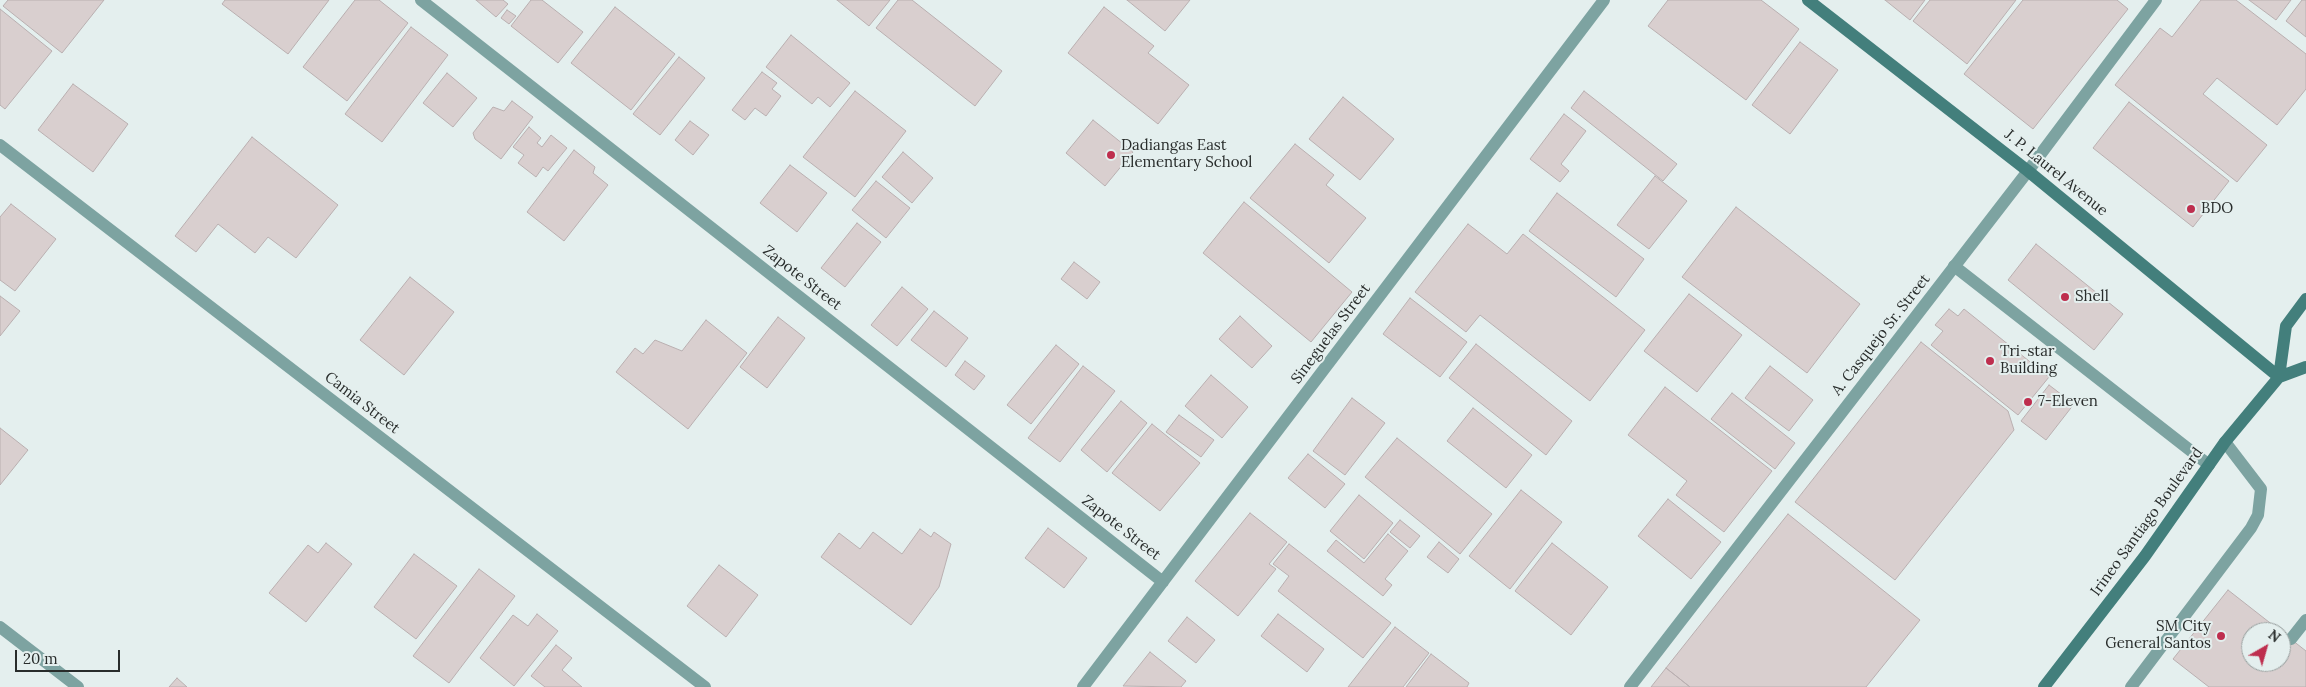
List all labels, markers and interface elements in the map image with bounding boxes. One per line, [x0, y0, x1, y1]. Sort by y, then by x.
street label: J. P. Laurel Avenue [2001, 126, 2111, 220]
place label: Dadiangas East Elementary School [1121, 137, 1252, 172]
marker: Dadiangas East Elementary School [1105, 149, 1117, 161]
place label: BDO [2201, 200, 2233, 218]
marker: BDO [2185, 203, 2197, 215]
street label: Zapote Street [759, 242, 845, 314]
street label: A. Casquejo Sr. Street [1828, 271, 1934, 399]
street label: Sineguelas Street [1288, 280, 1374, 388]
place label: Shell [2075, 288, 2109, 306]
marker: Shell [2059, 291, 2071, 303]
place label: Tri-star Building [2000, 343, 2057, 378]
marker: Tri-star Building [1984, 355, 1996, 367]
street label: Camia Street [321, 368, 403, 438]
place label: 7-Eleven [2038, 393, 2098, 411]
marker: 7-Eleven [2022, 396, 2034, 408]
street label: Irineo Santiago Boulevard [2087, 444, 2207, 600]
street label: Zapote Street [1078, 492, 1164, 564]
place label: SM City General Santos [2105, 618, 2211, 653]
north arrow [2241, 622, 2291, 672]
text: N [2265, 626, 2284, 646]
marker: SM City General Santos [2215, 630, 2227, 642]
scale bar [18, 640, 122, 672]
text: 20 m [23, 649, 58, 668]

